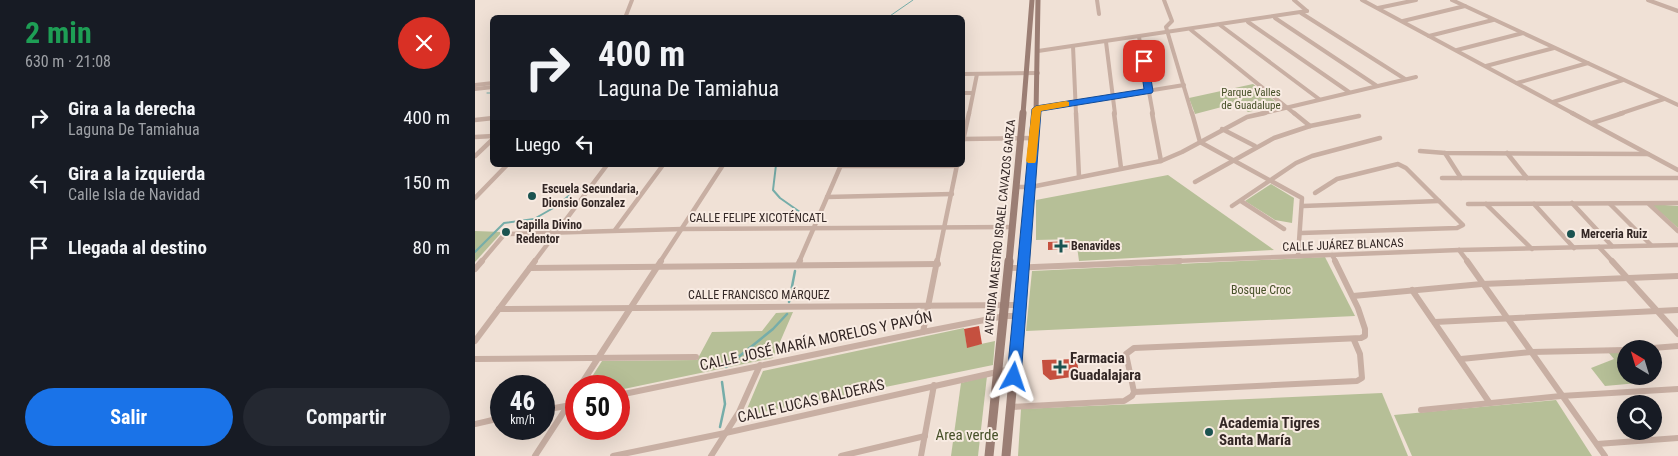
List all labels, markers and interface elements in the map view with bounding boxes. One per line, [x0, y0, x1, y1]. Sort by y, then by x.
text: 2 min [25, 15, 92, 50]
button: close [398, 17, 450, 69]
text: 400 m [598, 34, 685, 75]
icon: right [515, 35, 580, 100]
pin [1123, 40, 1165, 82]
icon: arrive [1130, 47, 1158, 75]
text: 630 m · 21:08 [25, 52, 111, 71]
text: Laguna De Tamiahua [598, 76, 779, 101]
park label: Parque Valles de Guadalupe [1221, 86, 1281, 112]
text: Gira a la derecha [68, 97, 195, 120]
icon: right [25, 104, 53, 132]
text: 400 m [403, 106, 450, 129]
street label: AVENIDA MAESTRO ISRAEL CAVAZOS GARZA [982, 119, 1018, 335]
text: Laguna De Tamiahua [68, 120, 200, 139]
icon: left [571, 130, 599, 158]
text: Luego [515, 133, 561, 156]
text: Gira a la izquierda [68, 162, 205, 185]
icon: left [25, 169, 53, 197]
text: 150 m [403, 171, 450, 194]
place label: Escuela Secundaria, Dionsio Gonzalez [542, 182, 639, 210]
text: Calle Isla de Navidad [68, 185, 200, 204]
marker: Escuela Secundaria, Dionsio Gonzalez [526, 190, 538, 202]
street label: CALLE FELIPE XICOTÉNCATL [689, 210, 827, 225]
place label: Capilla Divino Redentor [516, 218, 582, 246]
marker: Capilla Divino Redentor [500, 226, 512, 238]
place label: Merceria Ruiz [1581, 227, 1647, 241]
marker: Merceria Ruiz [1565, 228, 1577, 240]
icon: arrive [25, 234, 53, 262]
street label: CALLE JUÁREZ BLANCAS [1282, 235, 1404, 254]
text: Llegada al destino [68, 236, 207, 259]
text: 80 m [413, 236, 450, 259]
place label: Benavides [1071, 239, 1121, 253]
marker: Benavides [1055, 240, 1067, 252]
park label: Bosque Croc [1231, 283, 1292, 297]
street label: CALLE FRANCISCO MÁRQUEZ [688, 287, 830, 302]
street label: CALLE JOSÉ MARÍA MORELOS Y PAVÓN [698, 308, 934, 374]
north arrow [1617, 340, 1663, 385]
map controls [1617, 340, 1662, 440]
place label: Farmacia Guadalajara [1070, 349, 1141, 384]
position arrow [987, 350, 1039, 402]
marker: Farmacia Guadalajara [1054, 361, 1066, 373]
speed limit sign: 50 [565, 375, 630, 440]
street label: CALLE LUCAS BALDERAS [736, 375, 886, 427]
text: 46 [510, 387, 535, 416]
button: Salir [25, 388, 233, 446]
button: Compartir [243, 388, 450, 446]
button: search [1617, 395, 1662, 440]
text: km/h [510, 413, 535, 427]
place label: Academia Tigres Santa María [1219, 414, 1320, 449]
park label: Area verde [936, 426, 999, 444]
marker: Academia Tigres Santa María [1203, 426, 1215, 438]

